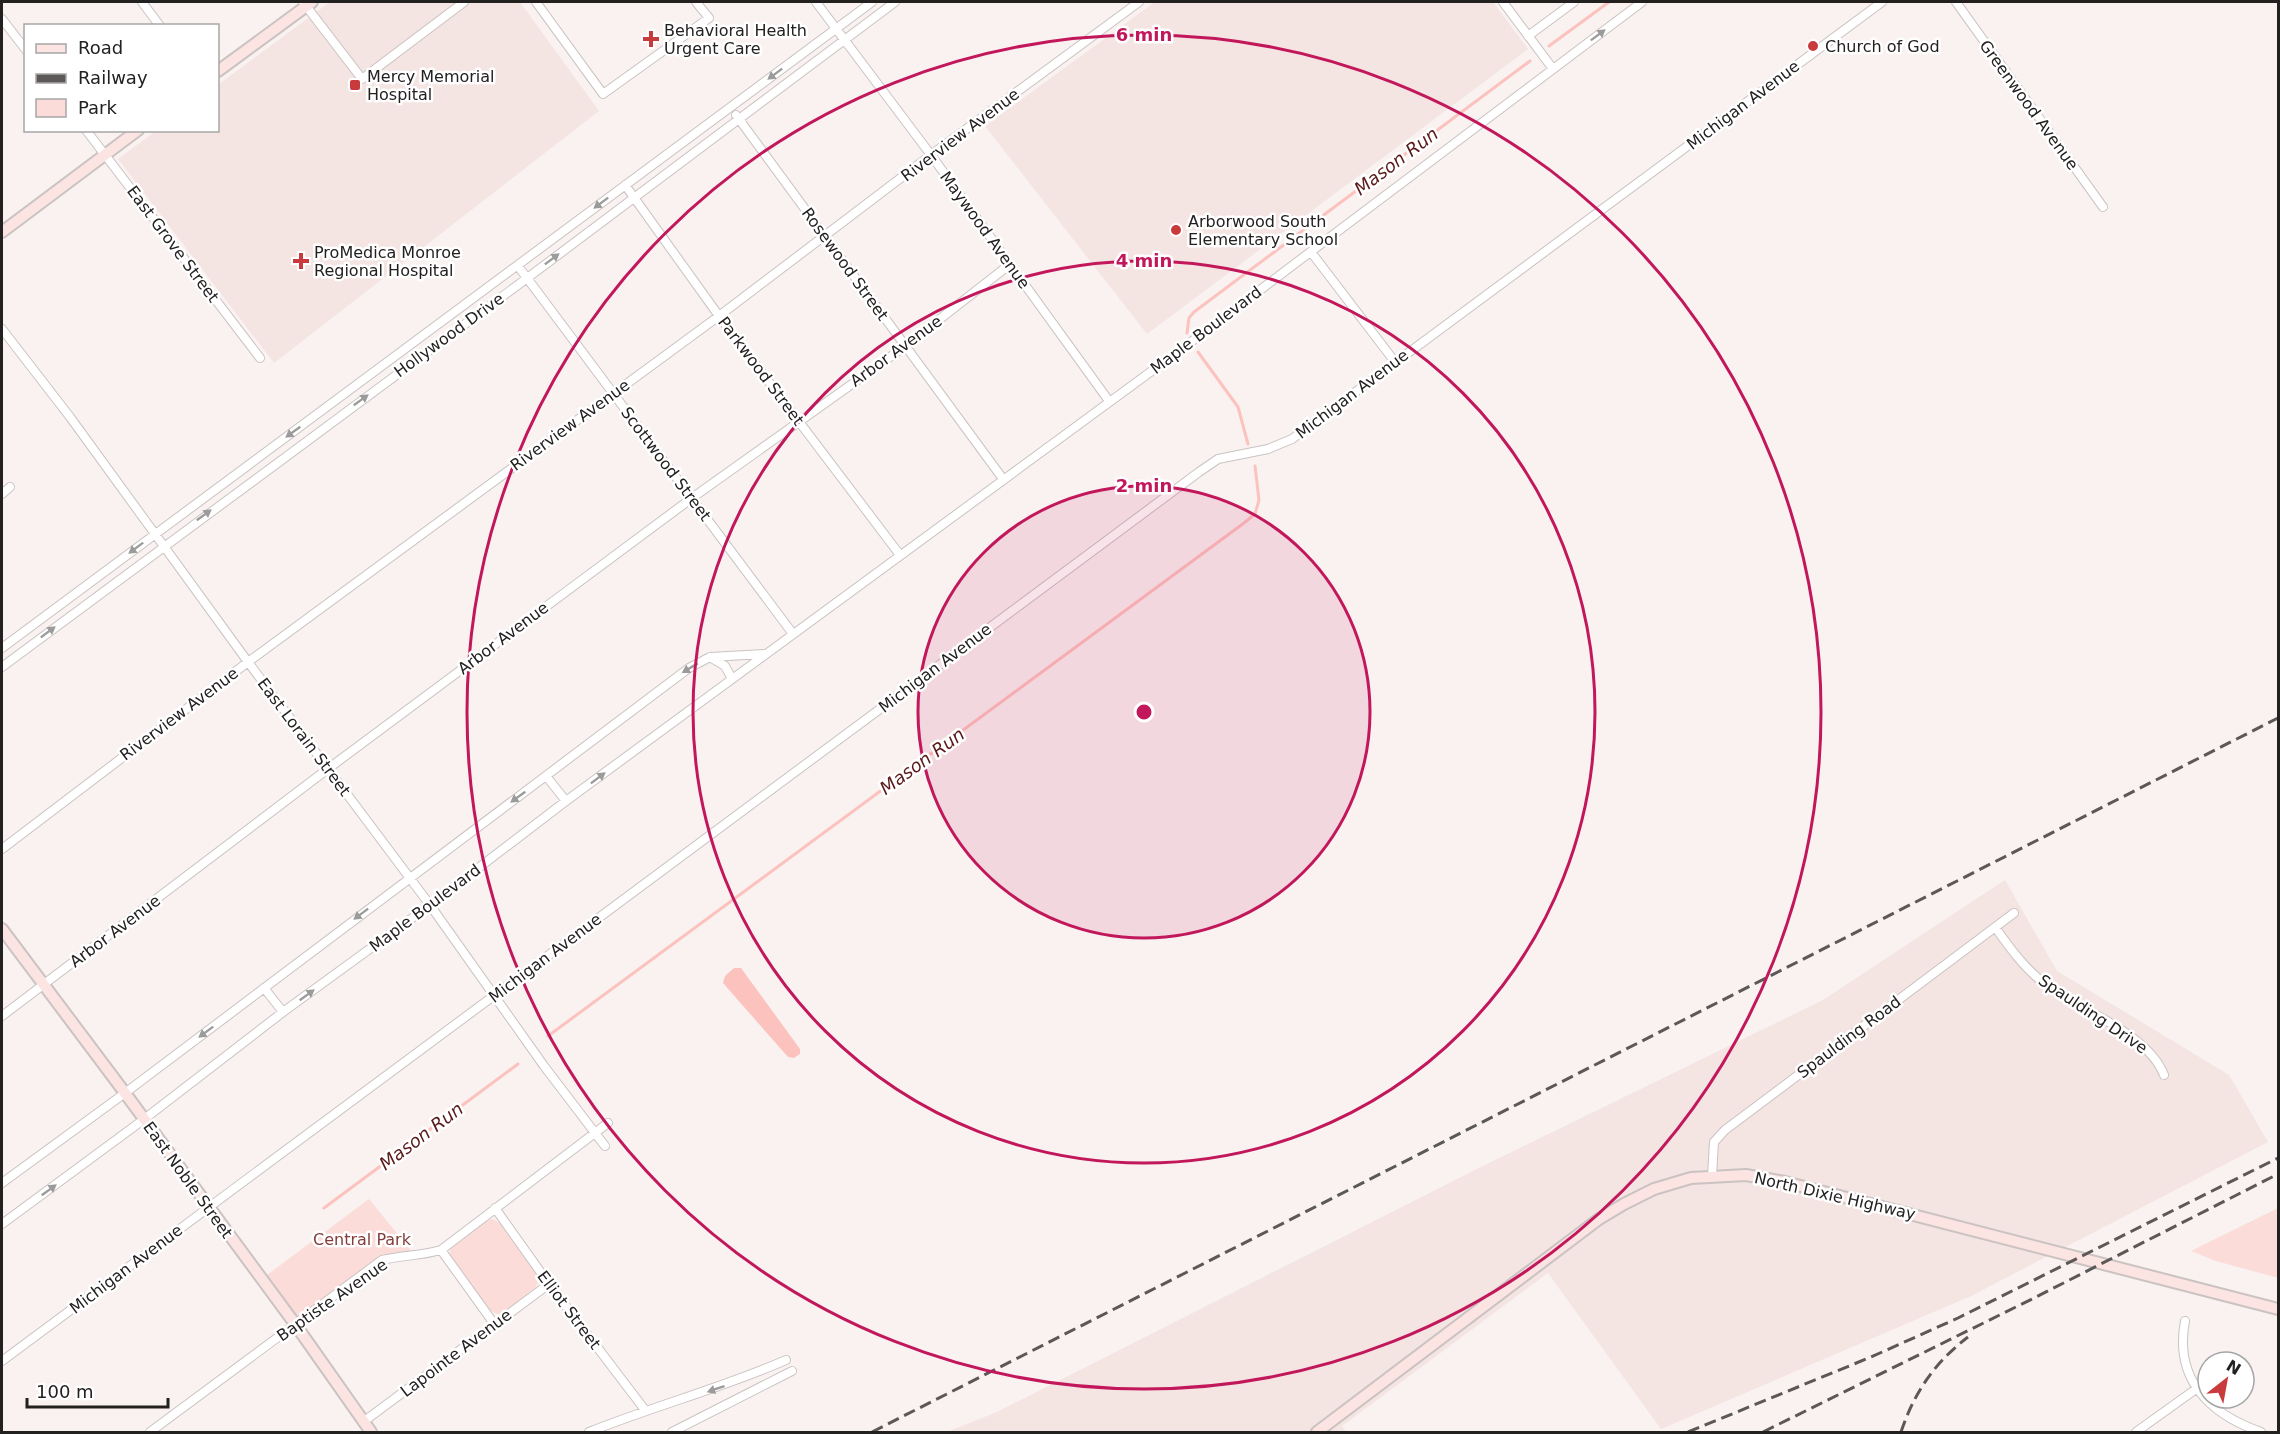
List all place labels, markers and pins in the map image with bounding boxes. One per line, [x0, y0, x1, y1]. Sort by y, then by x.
place label: Behavioral Health Urgent Care [664, 21, 807, 58]
marker: Behavioral Health Urgent Care [642, 30, 660, 48]
place label: Church of God [1825, 37, 1940, 56]
marker: Church of God [1806, 39, 1820, 53]
place label: Mercy Memorial Hospital [367, 67, 495, 104]
marker: Mercy Memorial Hospital [348, 78, 362, 92]
place label: Arborwood South Elementary School [1188, 212, 1338, 249]
marker: Arborwood South Elementary School [1169, 223, 1183, 237]
place label: ProMedica Monroe Regional Hospital [314, 243, 461, 280]
marker: ProMedica Monroe Regional Hospital [292, 252, 310, 270]
centre of rings [1134, 702, 1154, 722]

